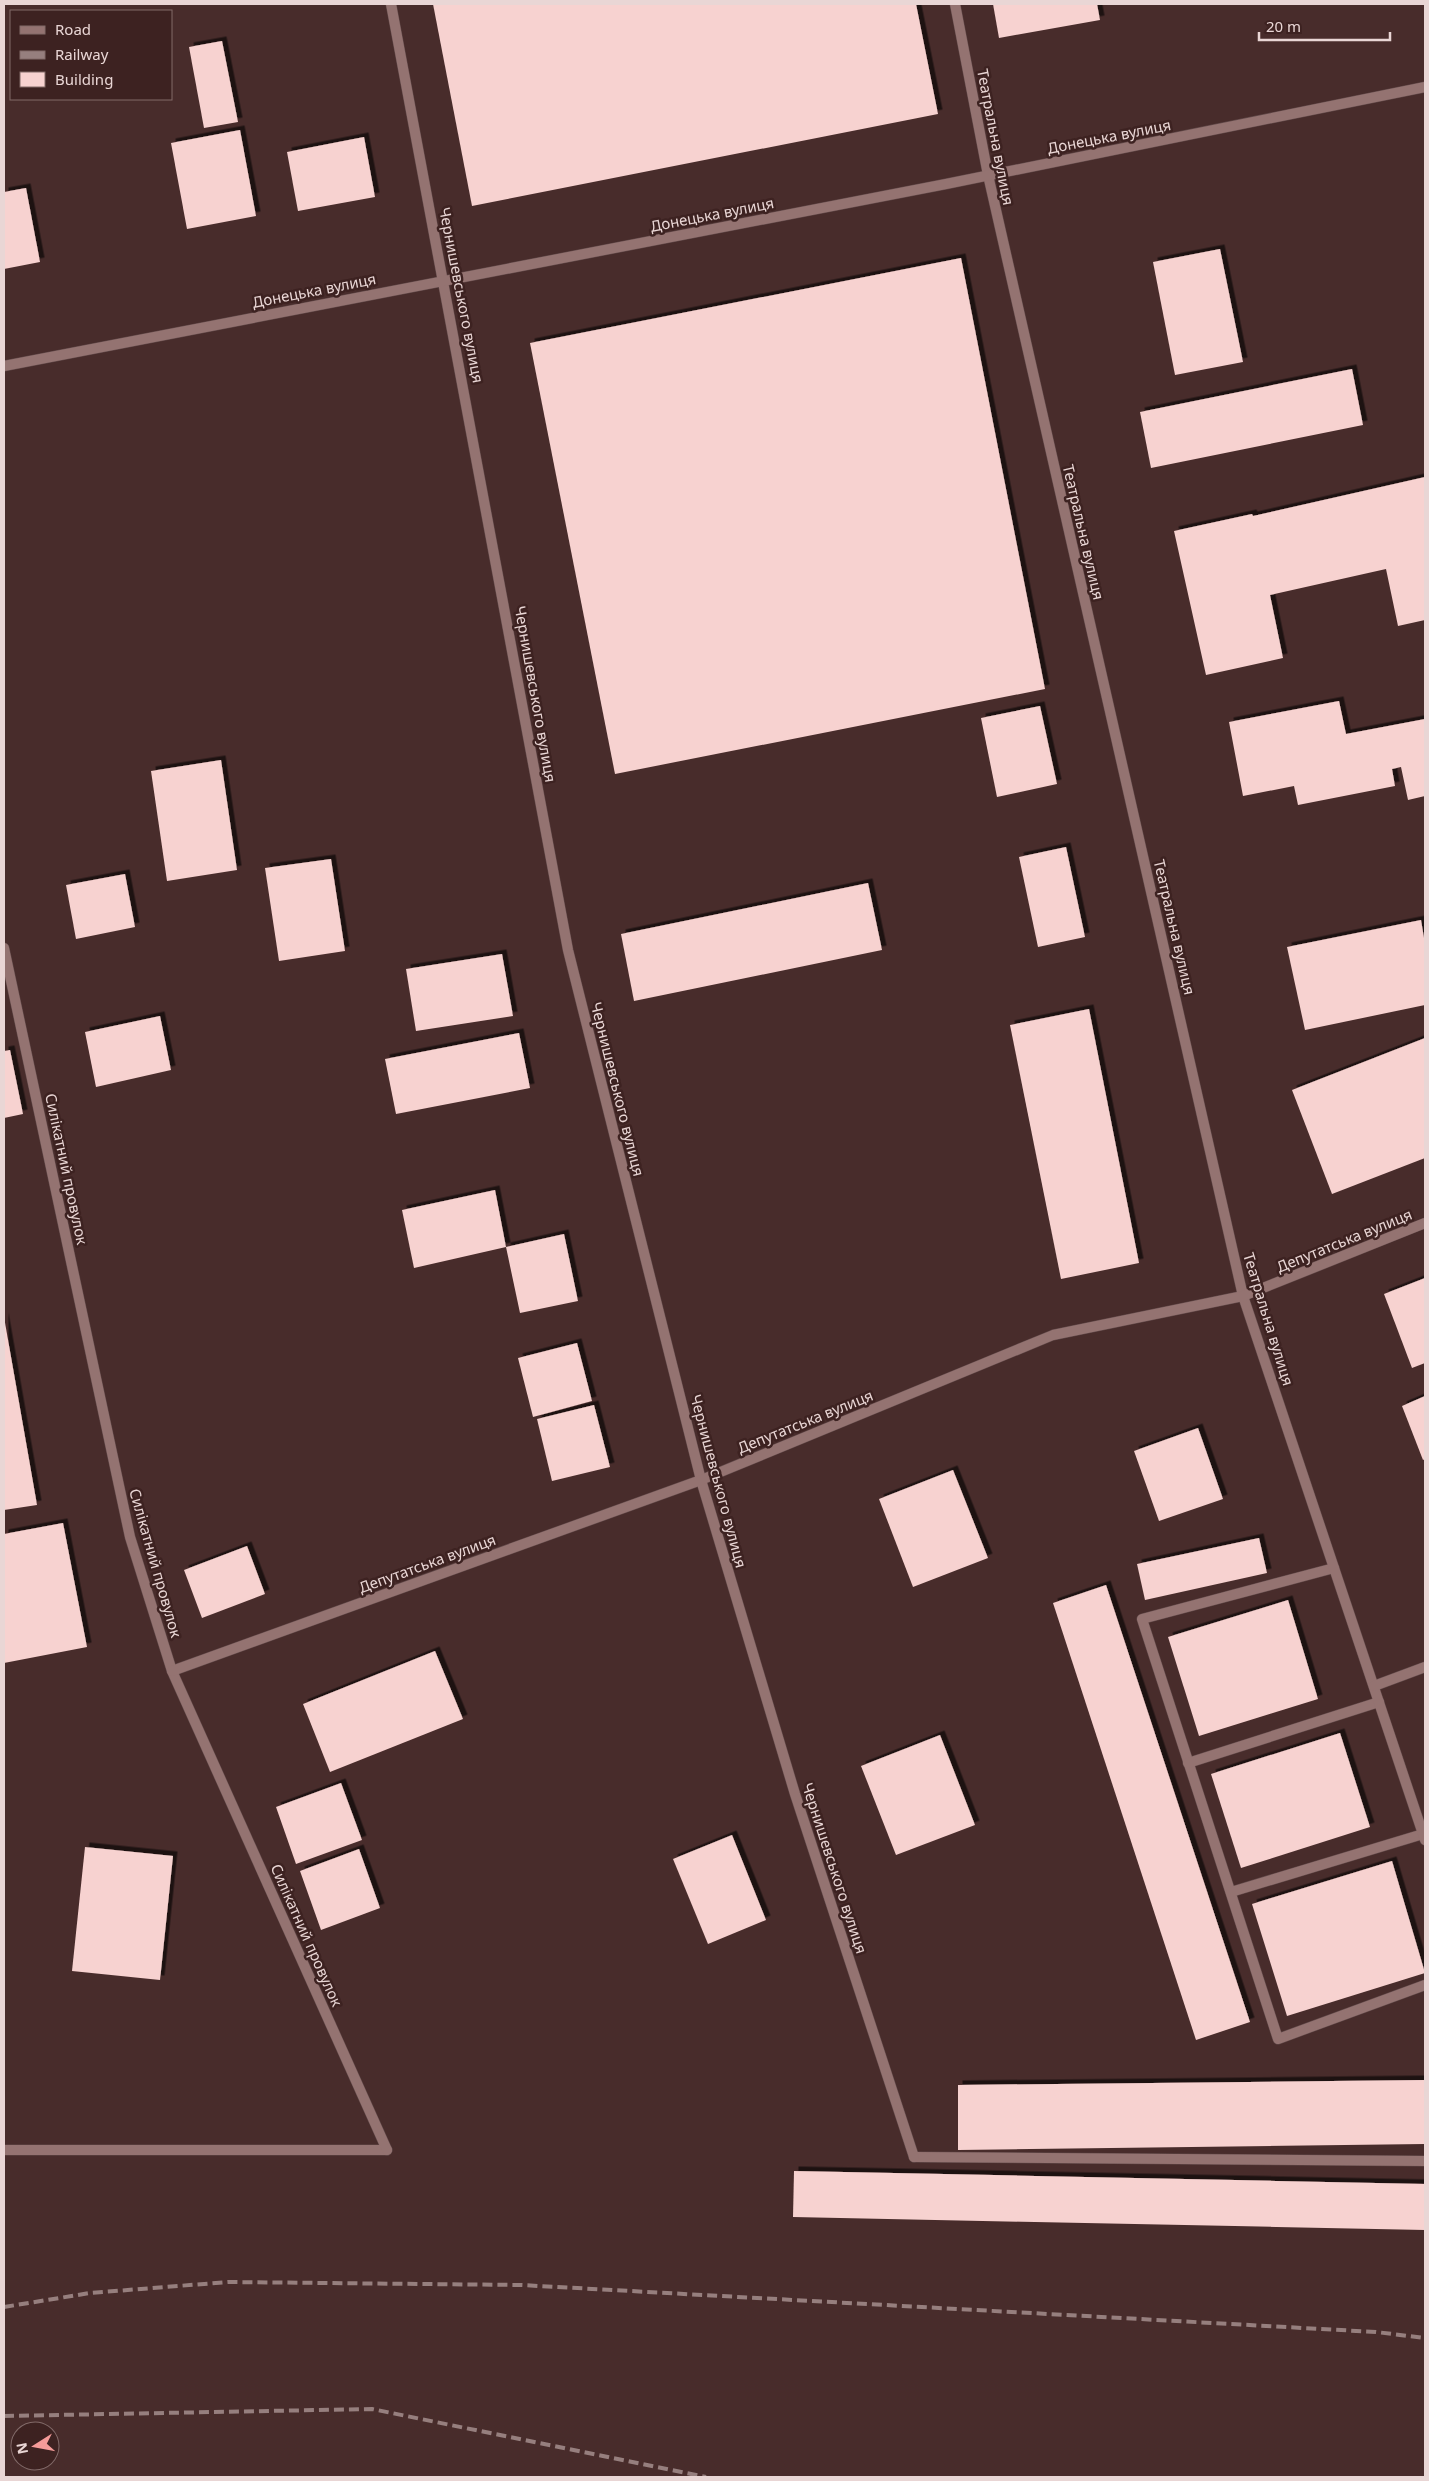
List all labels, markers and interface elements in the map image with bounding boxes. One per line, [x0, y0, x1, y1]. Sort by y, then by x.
legend [10, 10, 172, 100]
scale bar [1259, 10, 1390, 42]
text: 20 m [1266, 16, 1301, 36]
text: Road [55, 19, 91, 39]
text: Railway [55, 44, 109, 64]
street label: Театральна вулиця [973, 67, 1019, 207]
text: Building [55, 69, 113, 89]
street label: Донецька вулиця [1045, 114, 1173, 158]
street label: Донецька вулиця [648, 192, 776, 236]
street label: Чернишевського вулиця [435, 205, 489, 385]
street label: Донецька вулиця [250, 268, 378, 312]
street label: Театральна вулиця [1059, 462, 1109, 602]
street label: Чернишевського вулиця [511, 604, 561, 784]
street label: Театральна вулиця [1150, 857, 1200, 997]
street label: Чернишевського вулиця [587, 1000, 649, 1178]
street label: Силікатний провулок [41, 1092, 93, 1247]
street label: Депутатська вулиця [1273, 1204, 1415, 1276]
street label: Театральна вулиця [1239, 1250, 1299, 1388]
street label: Депутатська вулиця [734, 1385, 876, 1457]
street label: Чернишевського вулиця [686, 1392, 752, 1570]
street label: Силікатний провулок [125, 1486, 187, 1640]
street label: Депутатська вулиця [356, 1529, 498, 1597]
street label: Чернишевського вулиця [798, 1780, 872, 1956]
street label: Силікатний провулок [267, 1861, 348, 2010]
north arrow [10, 2421, 60, 2471]
text: N [11, 2441, 32, 2456]

